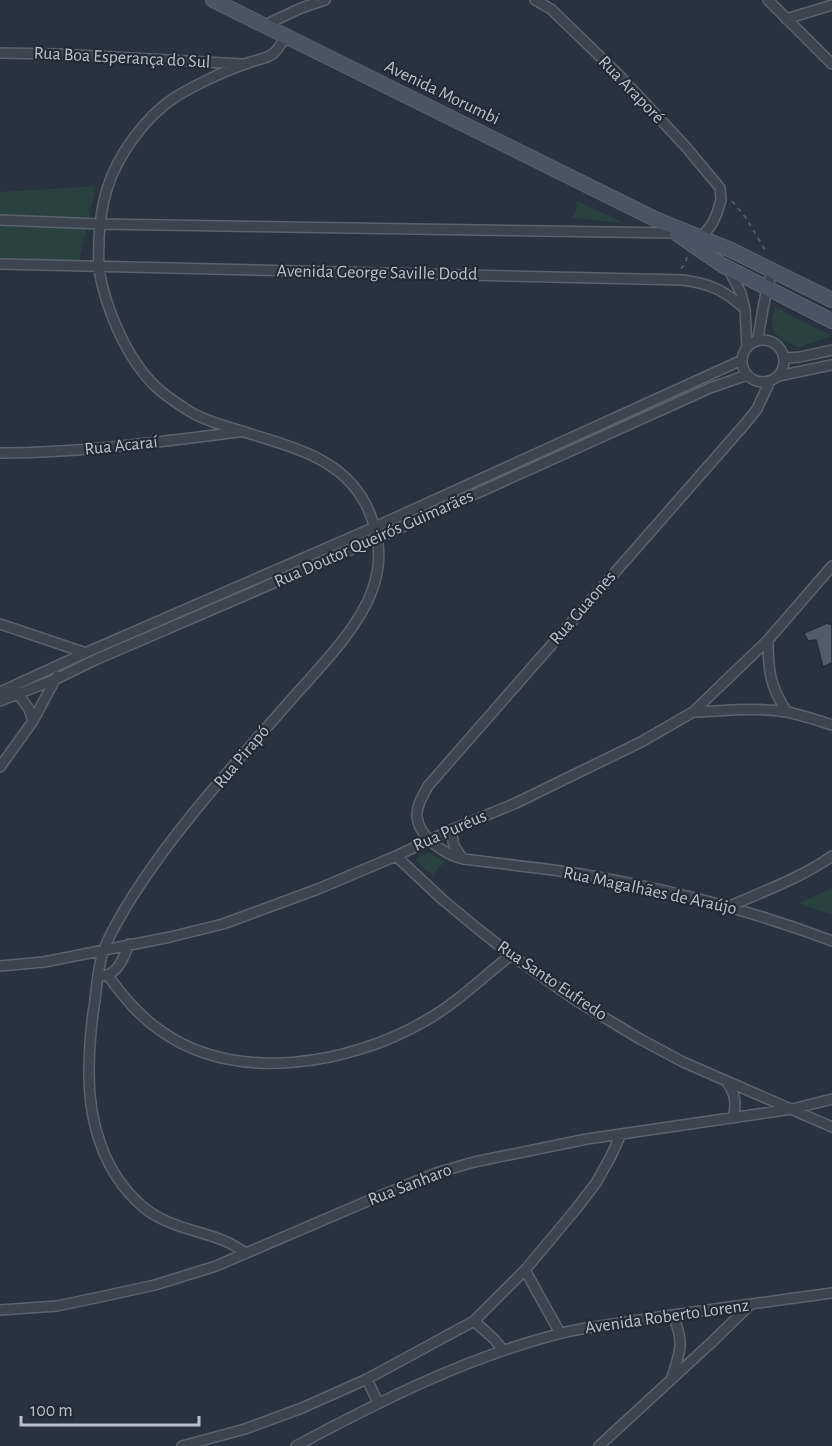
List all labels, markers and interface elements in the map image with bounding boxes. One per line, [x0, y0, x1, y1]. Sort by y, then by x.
street label: Rua Boa Esperança do Sul [33, 44, 211, 72]
street label: Rua Araporé [595, 53, 667, 127]
street label: Avenida Morumbi [382, 57, 502, 129]
street label: Avenida George Saville Dodd [277, 262, 477, 284]
street label: Rua Acaraí [84, 433, 159, 459]
street label: Rua Doutor Queirós Guimarães [272, 487, 476, 591]
street label: Rua Guaones [546, 568, 620, 648]
street label: Rua Pirapó [211, 722, 273, 792]
street label: Rua Puréus [411, 807, 489, 855]
street label: Rua Magalhães de Araújo [562, 864, 739, 918]
street label: Rua Santo Eufredo [494, 938, 610, 1024]
street label: Rua Sanharo [366, 1161, 454, 1209]
street label: Avenida Roberto Lorenz [584, 1297, 750, 1337]
scale bar [21, 1389, 200, 1427]
text: 100 m [30, 1402, 73, 1420]

